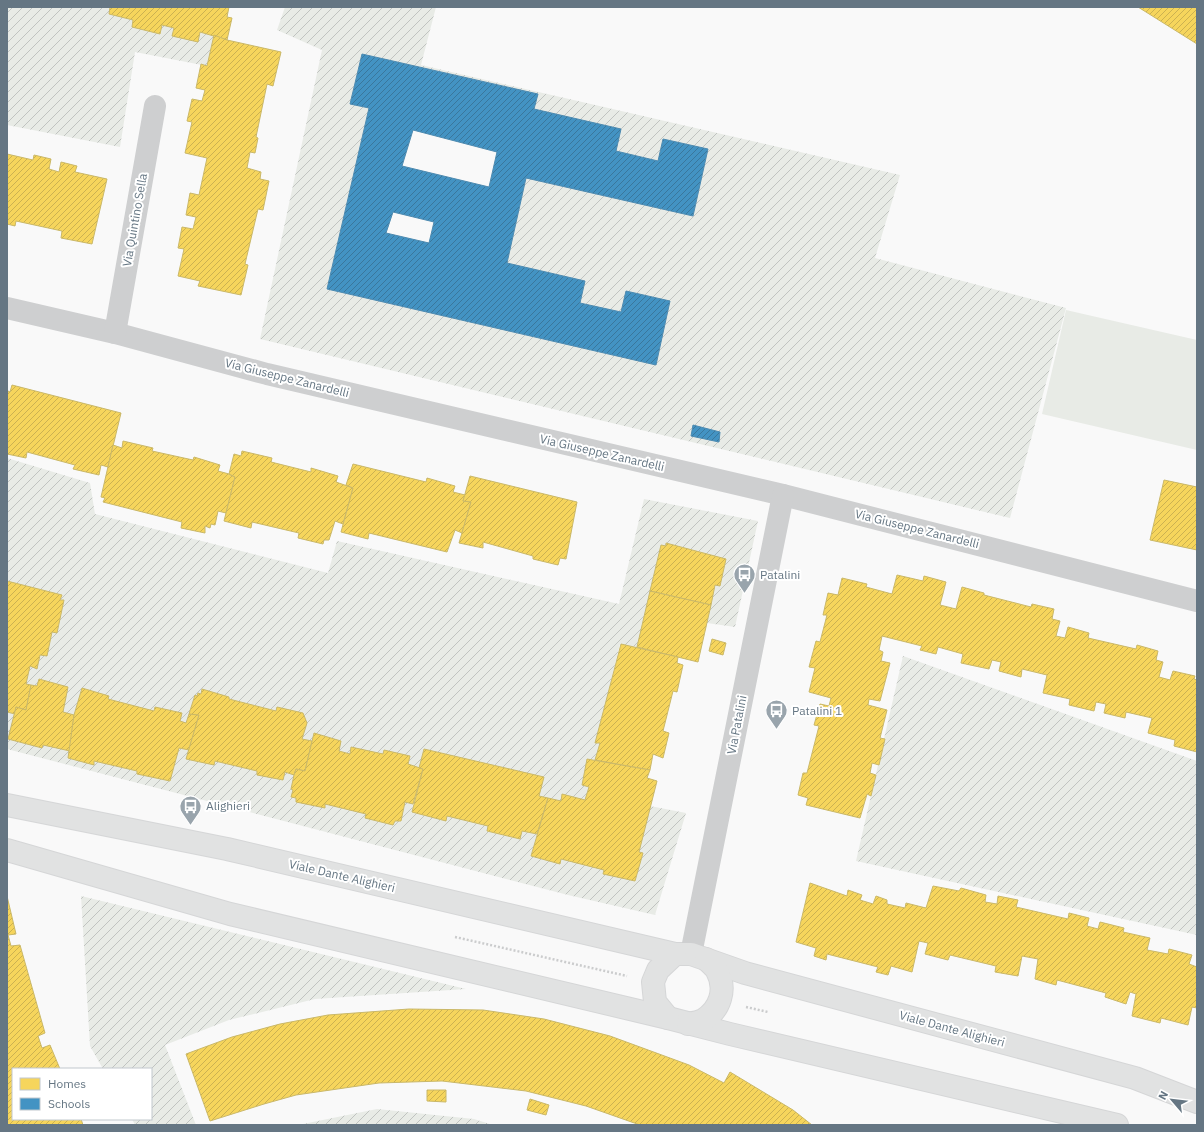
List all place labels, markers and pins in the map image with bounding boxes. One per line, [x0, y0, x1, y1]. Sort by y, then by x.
bus stop icon: Patalini [732, 562, 758, 595]
place label: Patalini [760, 567, 800, 582]
bus stop icon: Patalini 1 [764, 698, 790, 731]
place label: Patalini 1 [792, 703, 842, 718]
bus stop icon: Alighieri [177, 793, 203, 826]
place label: Alighieri [206, 798, 250, 813]

